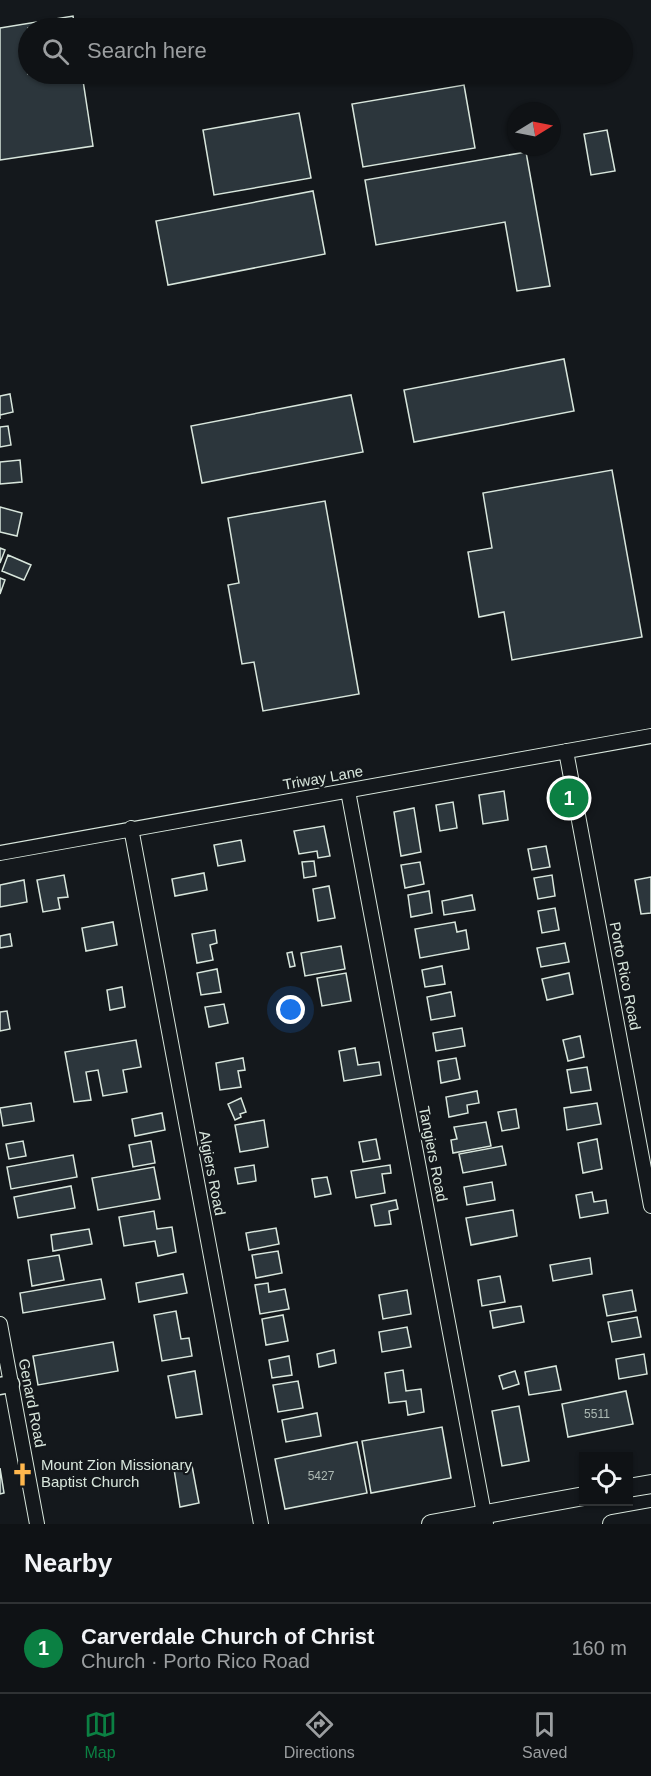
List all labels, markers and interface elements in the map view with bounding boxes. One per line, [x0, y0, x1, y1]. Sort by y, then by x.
search box [18, 18, 633, 84]
icon: search [39, 35, 72, 68]
text: Search here [87, 38, 207, 63]
north arrow [507, 102, 561, 156]
street label: Triway Lane [281, 762, 364, 793]
pin: 1 [550, 776, 588, 820]
street label: Porto Rico Road [607, 920, 644, 1032]
your location [276, 995, 305, 1024]
street label: Tangiers Road [416, 1105, 451, 1203]
street label: Algiers Road [196, 1129, 229, 1217]
street label: Genard Road [16, 1357, 49, 1449]
house number: 5511 [584, 1407, 610, 1421]
map controls [579, 1452, 633, 1506]
button: locate [579, 1452, 633, 1506]
place label: Mount Zion Missionary Baptist Church [41, 1456, 192, 1490]
church icon: Mount Zion Missionary Baptist Church [10, 1461, 36, 1487]
house number: 5427 [308, 1469, 335, 1483]
text: Nearby [24, 1548, 112, 1578]
text: Carverdale Church of Christ [81, 1624, 374, 1649]
text: 1 [38, 1637, 49, 1659]
text: 160 m [571, 1637, 627, 1659]
text: Church · Porto Rico Road [81, 1650, 310, 1672]
tab: Map [84, 1708, 117, 1762]
tab: Directions [284, 1708, 355, 1762]
tab: Saved [522, 1708, 567, 1762]

